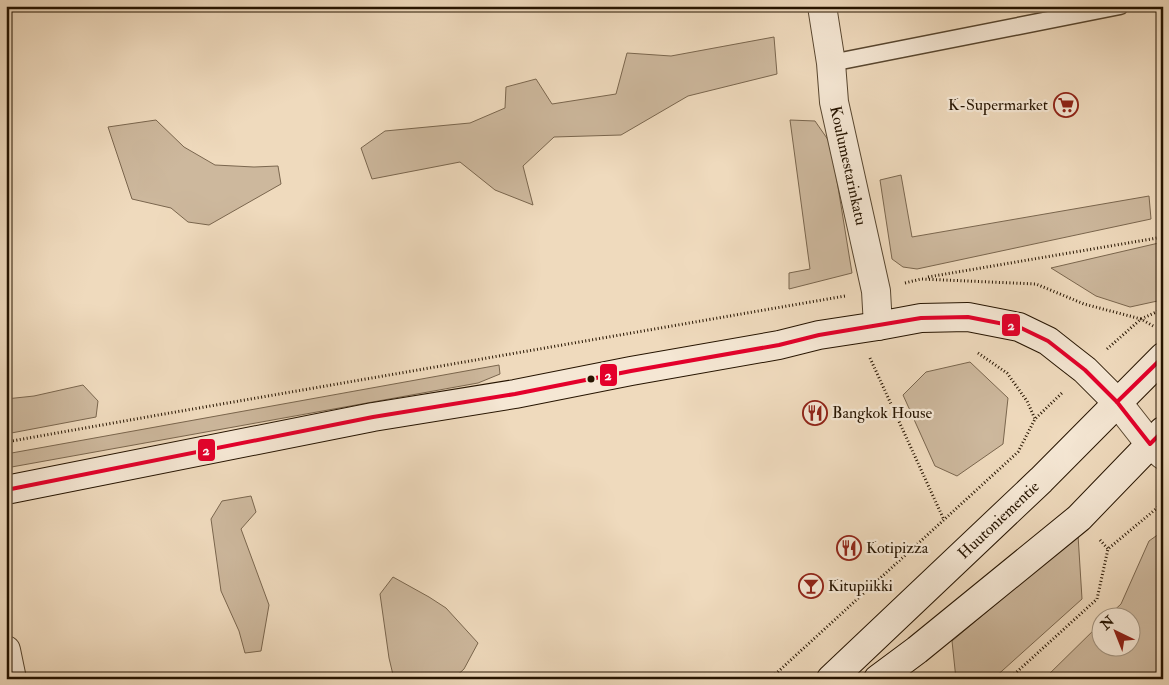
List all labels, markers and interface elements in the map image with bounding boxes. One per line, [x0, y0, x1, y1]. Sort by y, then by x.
supermarket icon: K-Supermarket [1053, 92, 1079, 118]
place label: K-Supermarket [948, 95, 1048, 116]
street label: Koulumestarinkatu [825, 104, 871, 227]
line badge: 2 [1001, 313, 1021, 337]
text: 2 [1007, 317, 1015, 334]
line badge: 2 [599, 363, 618, 387]
text: 2 [604, 367, 612, 384]
unlabelled marker [586, 374, 596, 384]
restaurant icon: Bangkok House [802, 400, 828, 426]
place label: Bangkok House [832, 403, 933, 423]
line badge: 2 [197, 438, 216, 462]
text: 2 [202, 442, 210, 459]
street label: Huutoniementie [954, 477, 1044, 563]
restaurant icon: Kotipizza [836, 535, 862, 561]
place label: Kotipizza [866, 538, 929, 559]
bar icon: Kitupiikki [798, 573, 824, 599]
place label: Kitupiikki [828, 576, 893, 597]
north arrow [1092, 608, 1142, 658]
text: N [1096, 612, 1118, 634]

